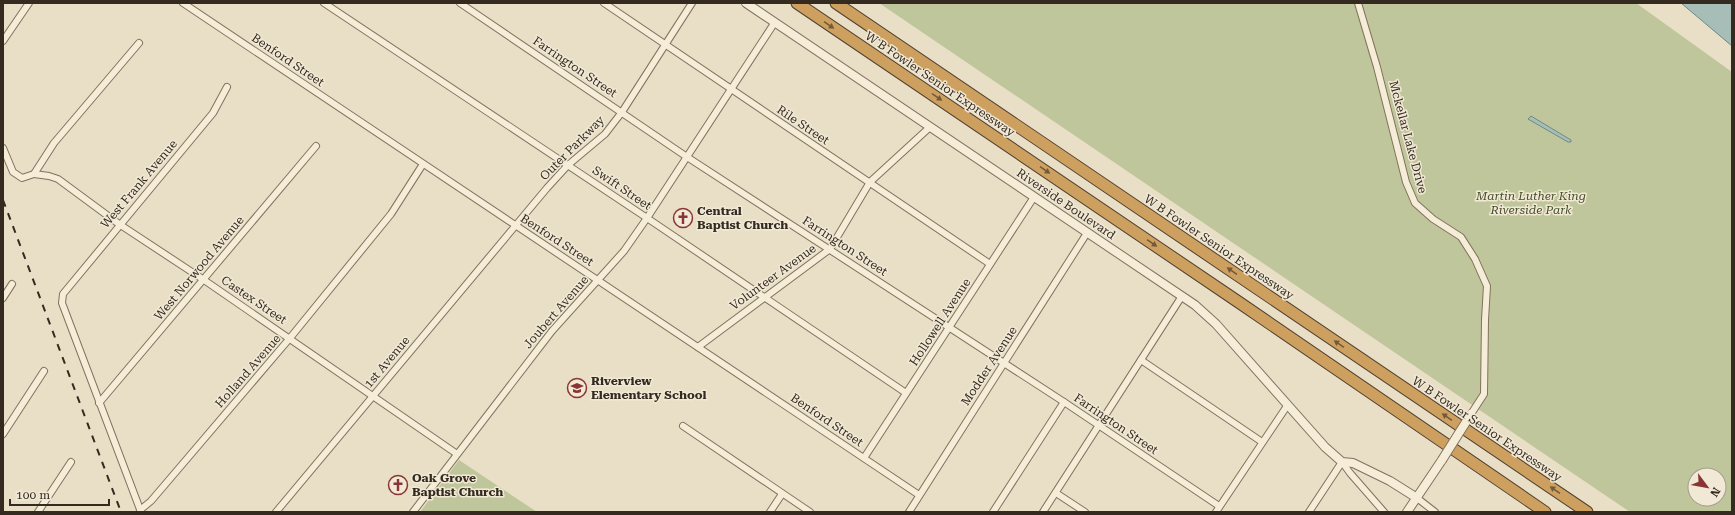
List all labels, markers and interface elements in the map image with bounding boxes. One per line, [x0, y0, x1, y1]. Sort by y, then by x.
one-way arrow [824, 21, 834, 29]
street label: W B Fowler Senior Expressway [862, 29, 1018, 140]
street label: Benford Street [249, 31, 327, 90]
street label: Farrington Street [530, 34, 620, 101]
street label: Mckellar Lake Drive [1386, 79, 1430, 195]
one-way arrow [932, 93, 942, 101]
street label: Rile Street [774, 102, 832, 148]
street label: Outer Parkway [537, 112, 608, 183]
street label: West Frank Avenue [98, 137, 180, 231]
street label: Swift Street [590, 163, 655, 213]
street label: Riverside Boulevard [1014, 166, 1118, 242]
one-way arrow [1039, 166, 1050, 174]
park label: Martin Luther King Riverside Park [1475, 189, 1586, 217]
street label: W B Fowler Senior Expressway [1141, 192, 1297, 303]
place label: Central Baptist Church [697, 204, 788, 232]
church icon: Central Baptist Church [672, 207, 694, 229]
street label: Benford Street [518, 211, 597, 269]
street label: West Norwood Avenue [151, 213, 247, 323]
street label: Farrington Street [800, 213, 891, 279]
one-way arrow [1147, 239, 1157, 247]
street label: Volunteer Avenue [727, 241, 819, 313]
one-way arrow [1227, 267, 1237, 275]
street label: Castex Street [219, 273, 290, 327]
street label: Joubert Avenue [521, 273, 592, 351]
street label: Hollowell Avenue [907, 275, 974, 368]
street label: Modder Avenue [958, 323, 1020, 408]
street label: Holland Avenue [212, 331, 284, 411]
street label: 1st Avenue [361, 333, 413, 391]
one-way arrow [1334, 340, 1345, 348]
place label: Riverview Elementary School [591, 374, 706, 402]
street label: W B Fowler Senior Expressway [1409, 374, 1565, 485]
school or university icon: Riverview Elementary School [566, 377, 588, 399]
street label: Benford Street [788, 391, 866, 450]
street label: Farrington Street [1071, 391, 1161, 458]
one-way arrow [1442, 413, 1452, 421]
north arrow [1687, 467, 1727, 507]
place label: Oak Grove Baptist Church [412, 471, 503, 499]
church icon: Oak Grove Baptist Church [387, 474, 409, 496]
scale bar [10, 481, 109, 507]
text: N [1707, 485, 1723, 500]
one-way arrow [1550, 486, 1560, 494]
text: 100 m [16, 488, 50, 502]

